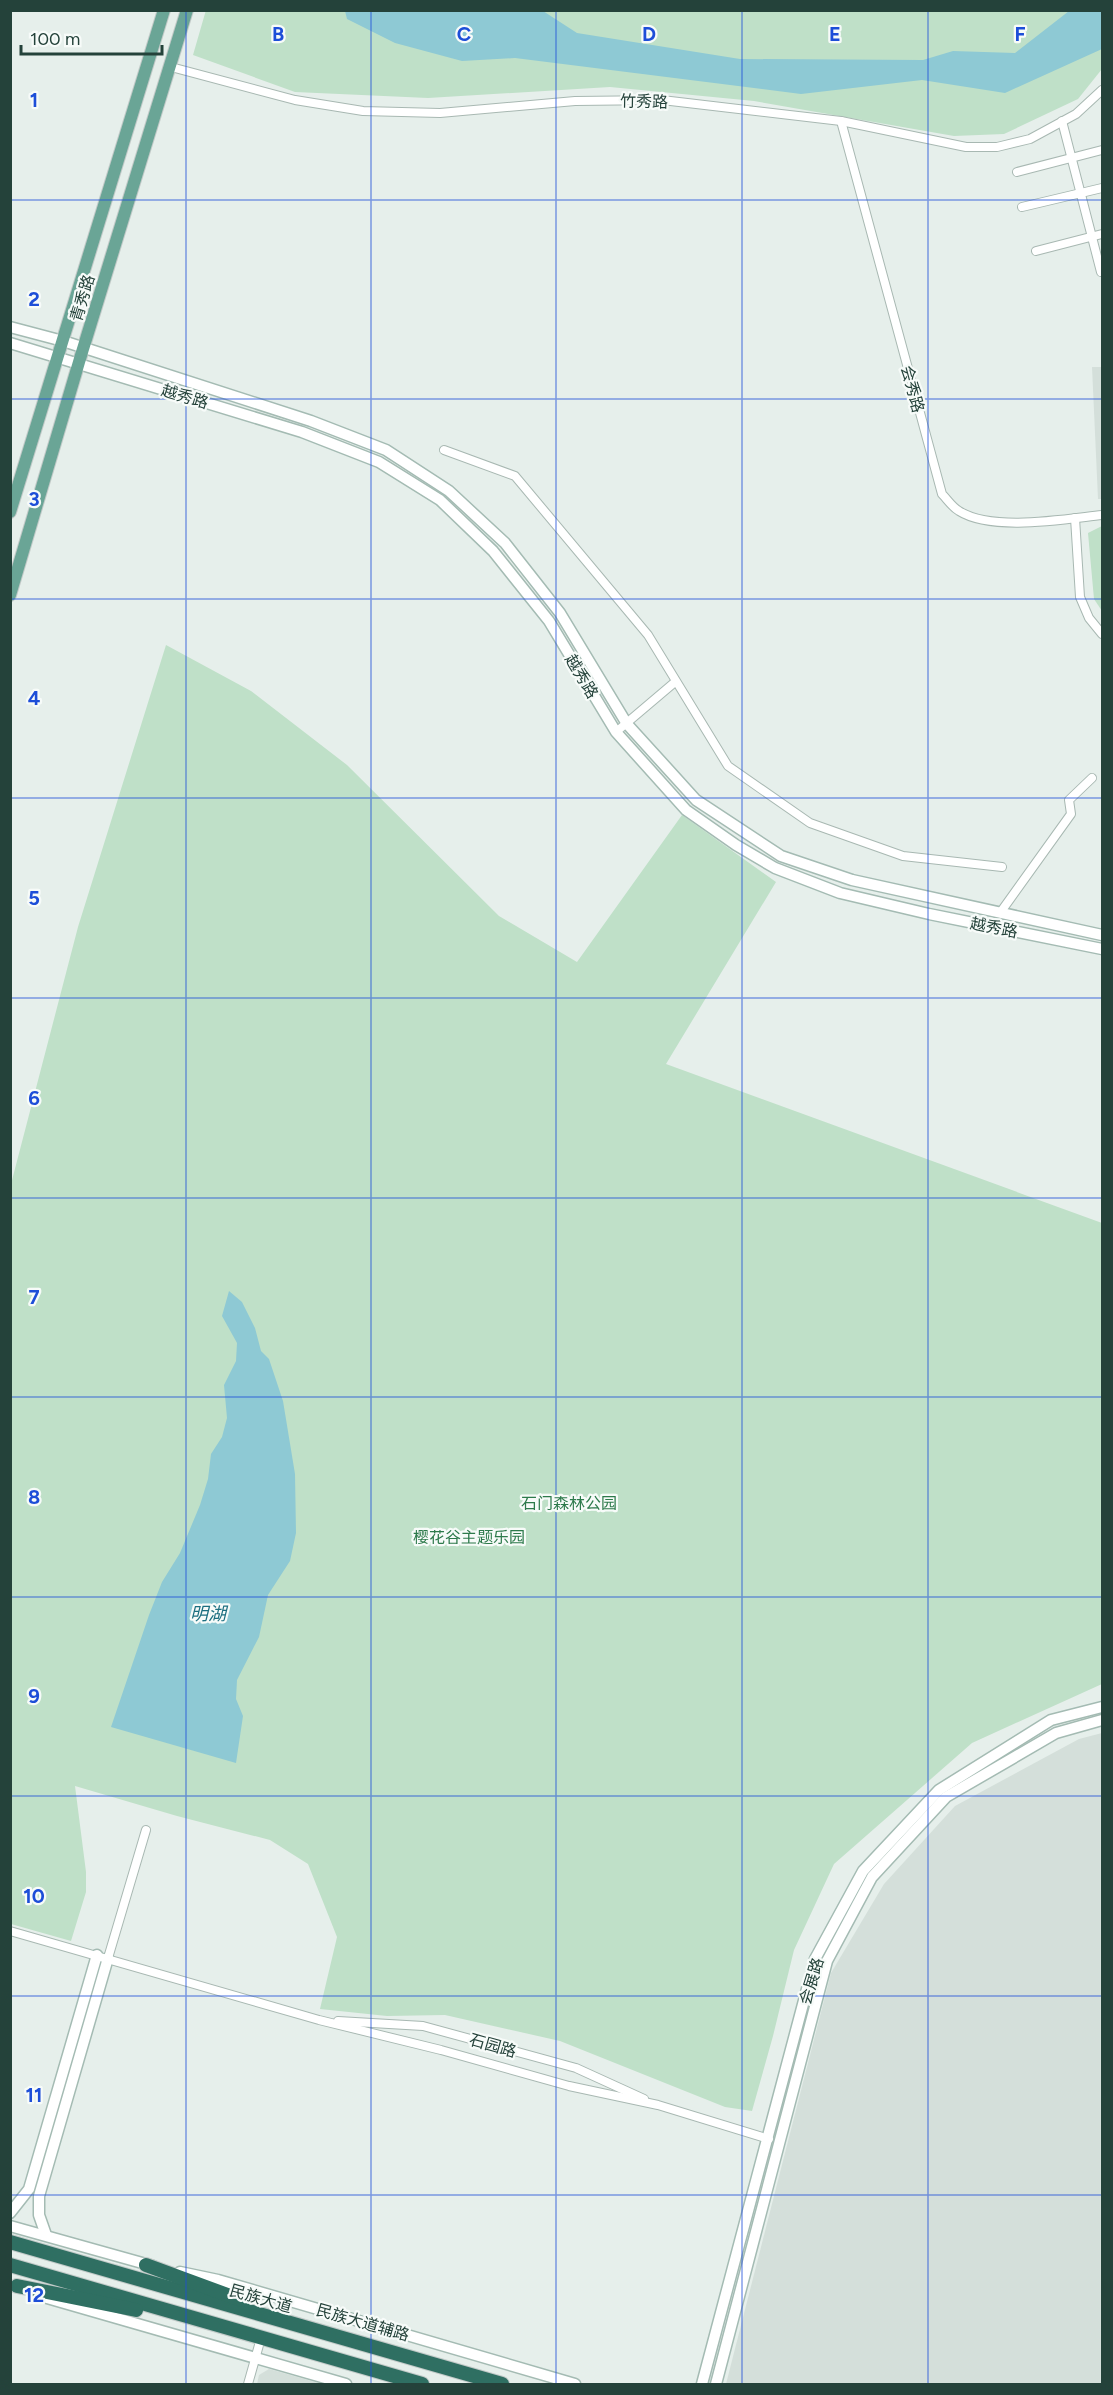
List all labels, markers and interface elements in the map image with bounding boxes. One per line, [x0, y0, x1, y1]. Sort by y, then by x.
scale bar [21, 18, 162, 56]
text: B [272, 22, 284, 46]
text: C [457, 22, 471, 46]
text: D [642, 22, 656, 46]
text: E [829, 22, 841, 46]
text: F [1014, 22, 1026, 46]
text: 100 m [30, 28, 80, 50]
text: 1 [30, 88, 38, 112]
street label: 竹秀路 [620, 92, 668, 111]
street label: 青秀路 [66, 272, 99, 324]
text: 2 [28, 287, 40, 311]
street label: 会秀路 [897, 363, 928, 415]
street label: 越秀路 [159, 380, 211, 413]
text: 3 [28, 487, 40, 511]
street label: 越秀路 [561, 651, 602, 702]
text: 4 [28, 686, 41, 710]
text: 5 [28, 886, 40, 910]
street label: 越秀路 [969, 914, 1019, 941]
text: 6 [28, 1086, 40, 1110]
text: 7 [28, 1285, 40, 1309]
text: 8 [28, 1485, 40, 1509]
park label: 石门森林公园 [521, 1494, 617, 1513]
park label: 樱花谷主题乐园 [413, 1528, 525, 1547]
water label: 明湖 [190, 1603, 229, 1625]
text: 9 [28, 1684, 40, 1708]
text: 10 [23, 1884, 45, 1908]
street label: 会展路 [795, 1955, 828, 2007]
street label: 石园路 [467, 2030, 519, 2061]
text: 11 [26, 2083, 42, 2107]
street label: 民族大道 [227, 2281, 294, 2316]
text: 12 [24, 2283, 44, 2307]
street label: 民族大道辅路 [314, 2300, 412, 2345]

